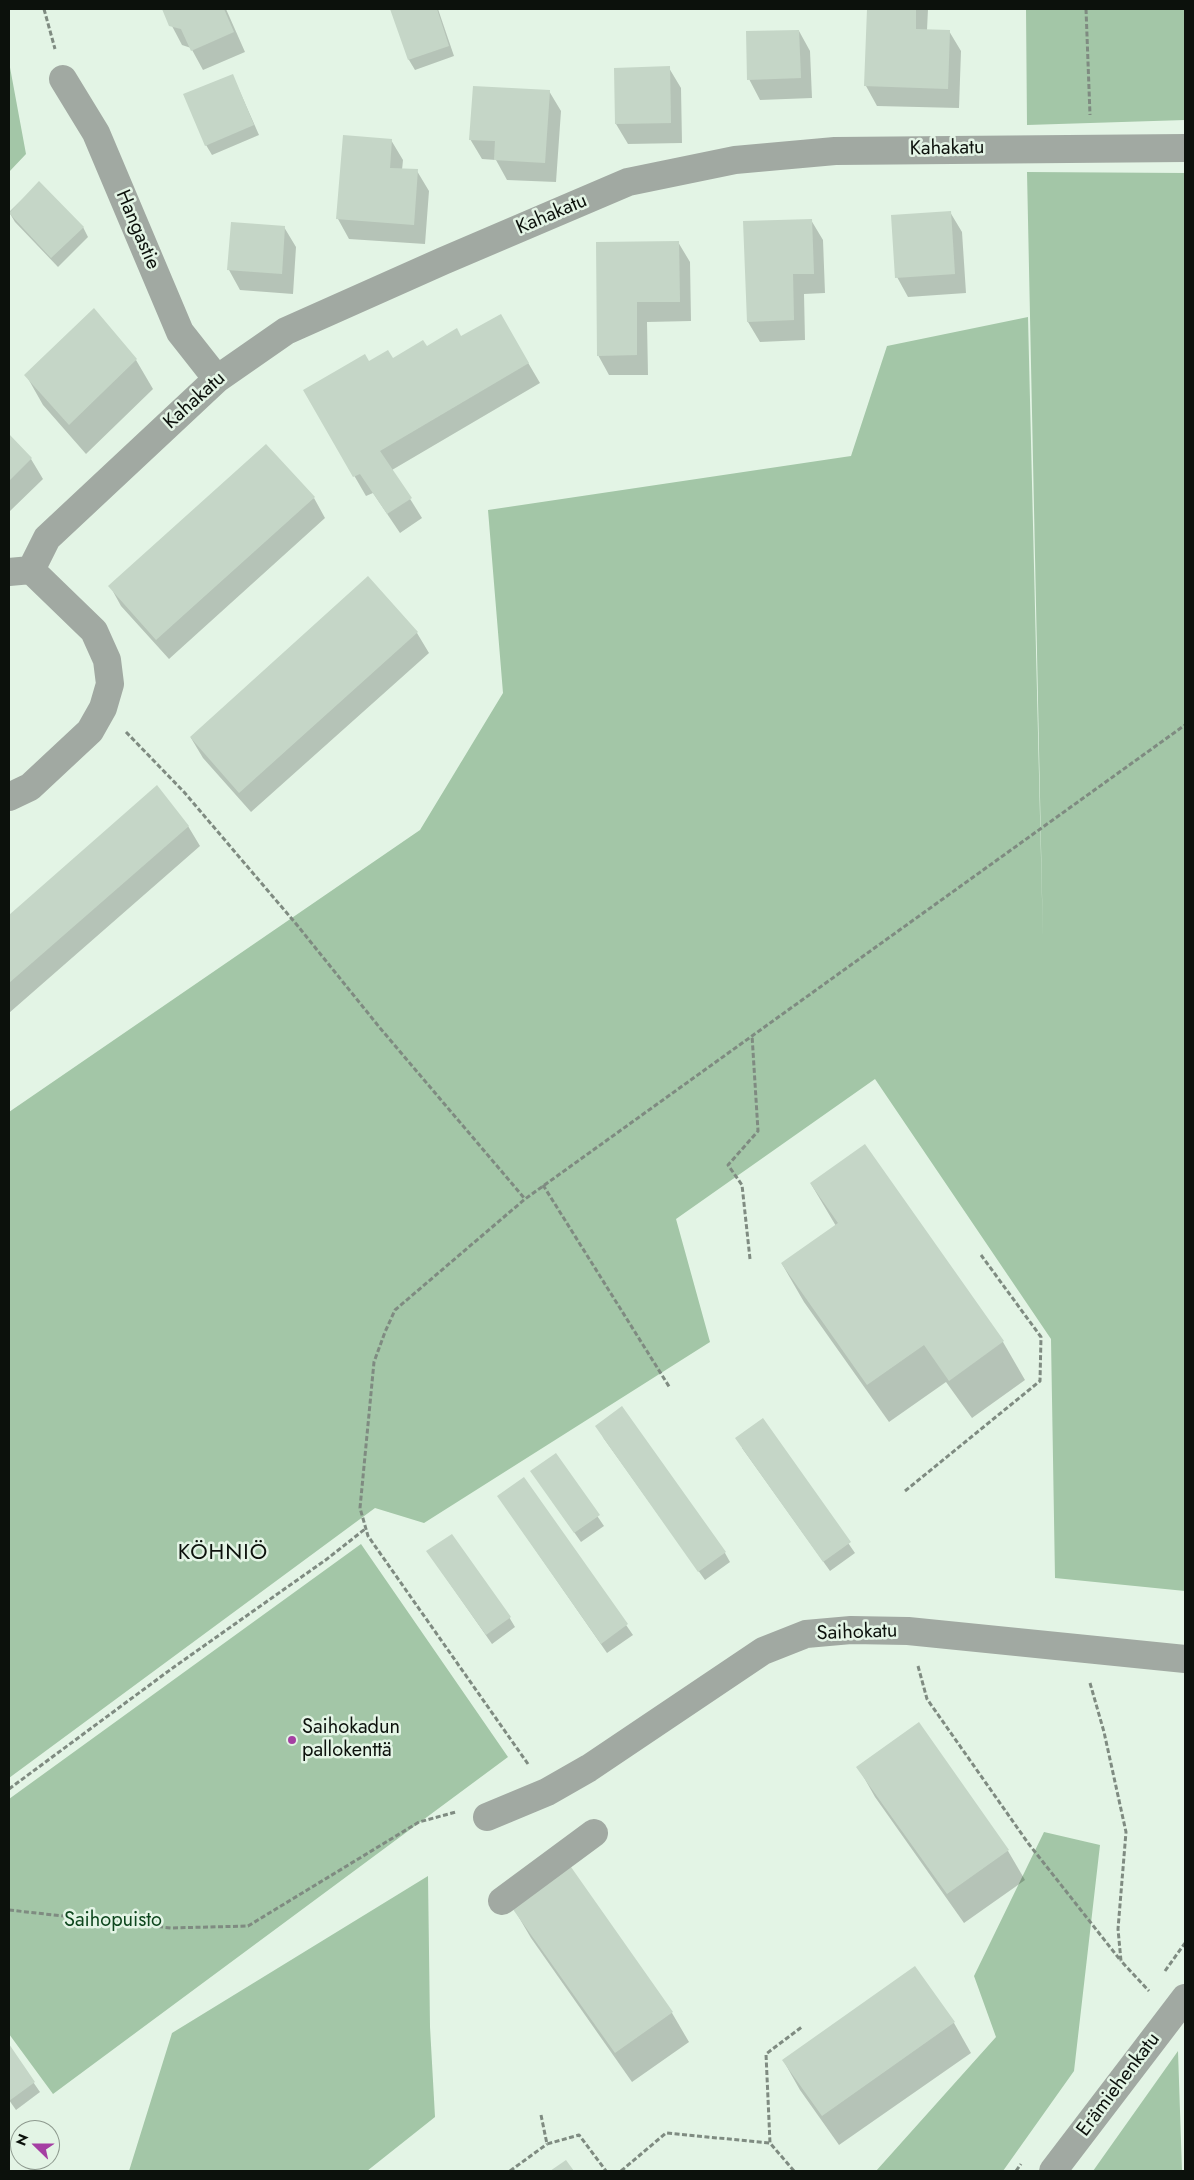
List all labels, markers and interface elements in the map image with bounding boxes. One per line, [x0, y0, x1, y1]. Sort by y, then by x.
street label: Kahakatu [909, 136, 985, 162]
street label: Hangastie [110, 187, 164, 273]
street label: Kahakatu [513, 189, 591, 241]
street label: Kahakatu [159, 367, 231, 435]
district label: KÖHNIÖ [177, 1541, 269, 1567]
street label: Saihokatu [816, 1620, 898, 1646]
place label: Saihokadun pallokenttä [302, 1716, 400, 1763]
marker: Saihokadun pallokenttä [286, 1734, 298, 1746]
park label: Saihopuisto [64, 1909, 162, 1933]
street label: Erämiehenkatu [1072, 2028, 1166, 2142]
north arrow [10, 2120, 60, 2170]
text: N [11, 2131, 33, 2149]

